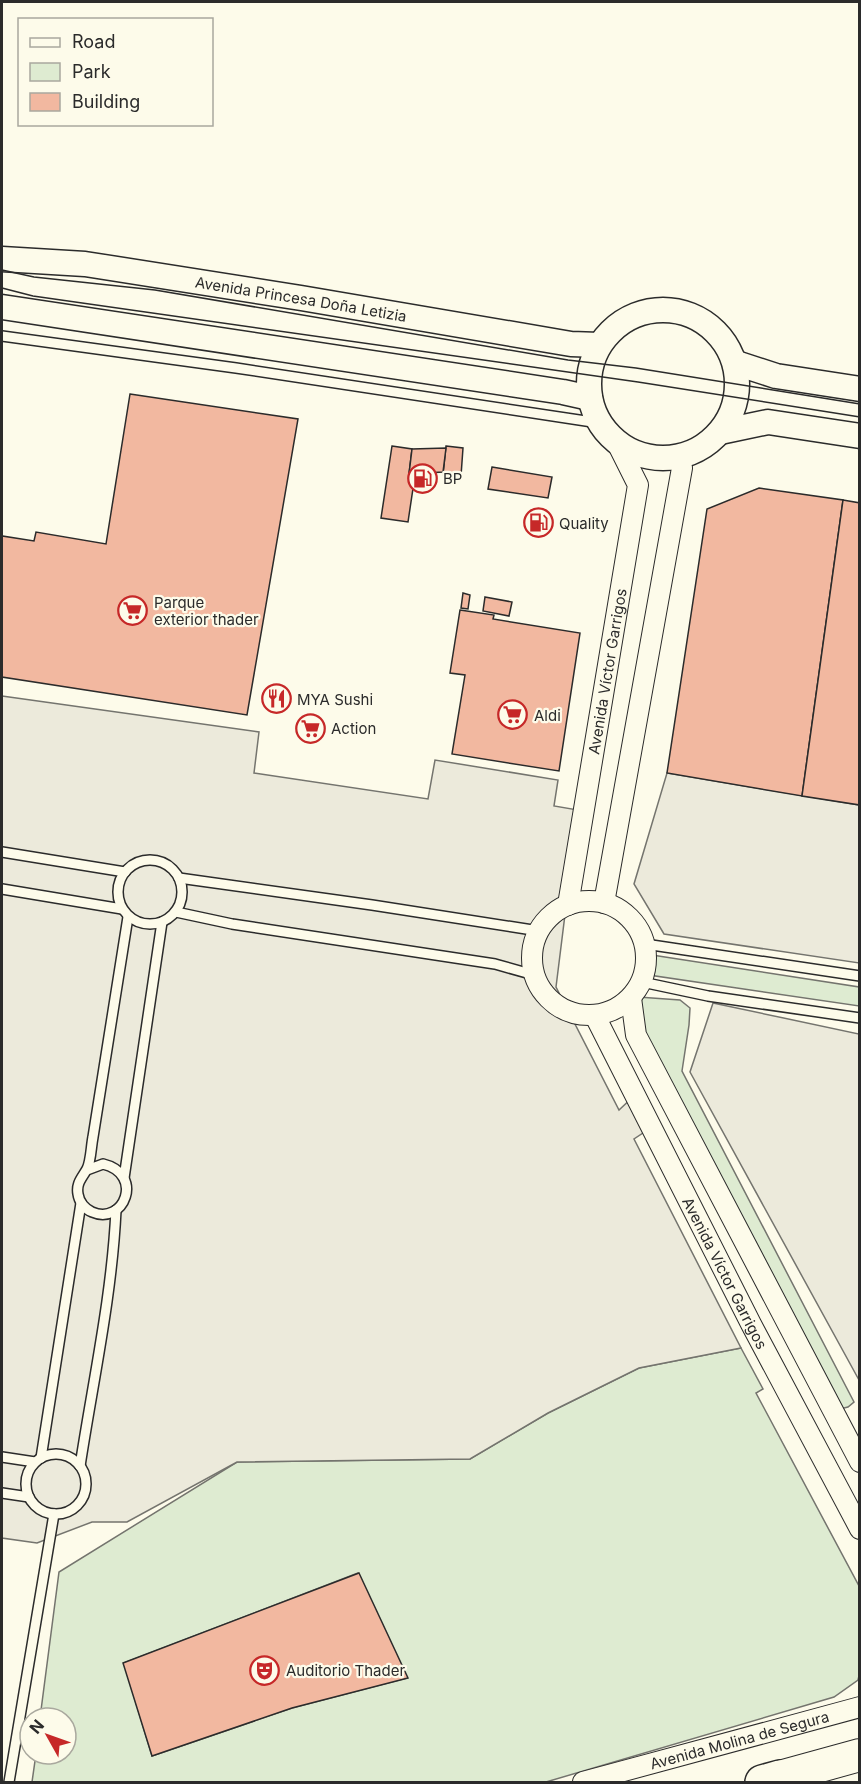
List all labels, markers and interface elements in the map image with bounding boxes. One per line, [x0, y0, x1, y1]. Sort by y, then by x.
legend [18, 18, 213, 126]
text: Road [72, 31, 115, 52]
text: Park [72, 61, 111, 82]
text: Building [72, 91, 140, 112]
street label: Avenida Princesa Doña Letizia [194, 272, 408, 325]
fuel station icon: BP [406, 462, 438, 494]
place label: BP [443, 469, 462, 488]
fuel station icon: Quality [522, 507, 554, 539]
place label: Quality [559, 514, 609, 533]
street label: Avenida Víctor Garrigos [584, 587, 630, 756]
place label: Parque exterior thader [154, 593, 259, 629]
supermarket icon: Parque exterior thader [117, 595, 149, 627]
restaurant icon: MYA Sushi [260, 683, 292, 715]
place label: MYA Sushi [297, 690, 373, 709]
supermarket icon: Aldi [497, 699, 529, 731]
place label: Aldi [534, 706, 561, 725]
supermarket icon: Action [294, 712, 326, 744]
place label: Action [331, 719, 376, 738]
street label: Avenida Víctor Garrigos [679, 1194, 772, 1352]
theatre icon: Auditorio Thader [249, 1654, 281, 1686]
place label: Auditorio Thader [286, 1661, 405, 1680]
north arrow [18, 1706, 78, 1766]
street label: Avenida Molina de Segura [648, 1706, 831, 1773]
text: N [25, 1715, 48, 1737]

